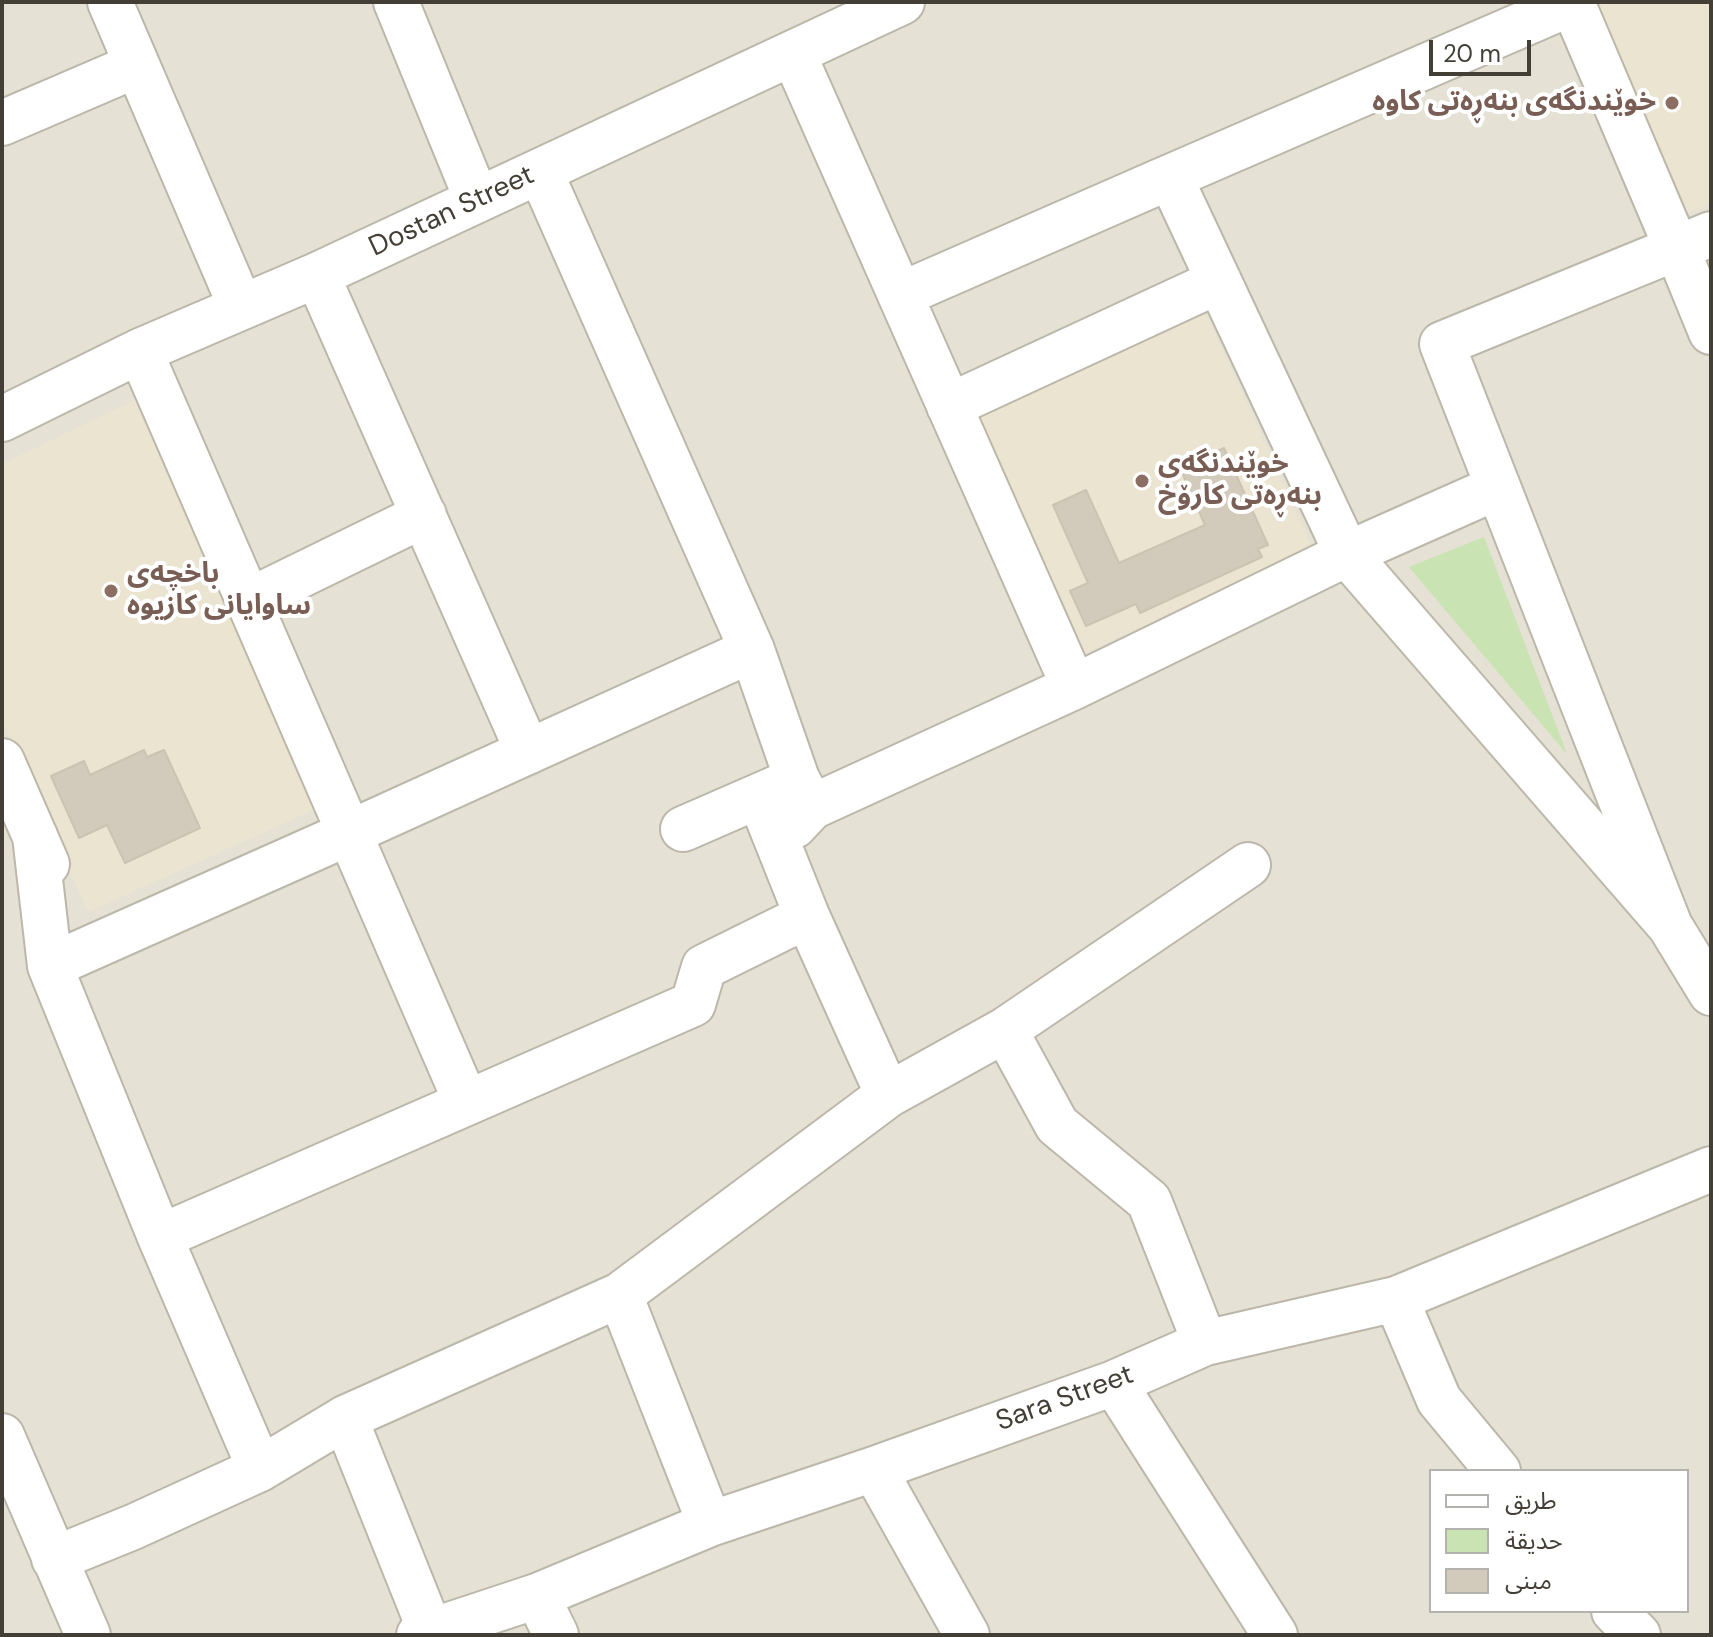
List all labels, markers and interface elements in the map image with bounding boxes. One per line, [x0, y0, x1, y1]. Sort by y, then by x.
scale bar [1433, 24, 1535, 74]
text: 20 m [1443, 38, 1501, 69]
place label: خوێندنگەی بنەڕەتی کاوە [1372, 86, 1656, 120]
marker: خوێندنگەی بنەڕەتی کاوە [1663, 94, 1681, 112]
street label: Dostan Street [364, 159, 540, 265]
place label: خوێندنگەی بنەڕەتی کارۆخ [1158, 448, 1322, 514]
marker: خوێندنگەی بنەڕەتی کارۆخ [1133, 472, 1151, 490]
place label: باخچەی ساوایانی کازیوە [127, 558, 311, 624]
marker: باخچەی ساوایانی کازیوە [102, 582, 120, 600]
street label: Sara Street [992, 1359, 1138, 1439]
legend [1429, 1469, 1689, 1613]
text: طريق [1505, 1485, 1557, 1516]
text: حديقة [1505, 1525, 1563, 1556]
text: مبنى [1505, 1565, 1552, 1596]

